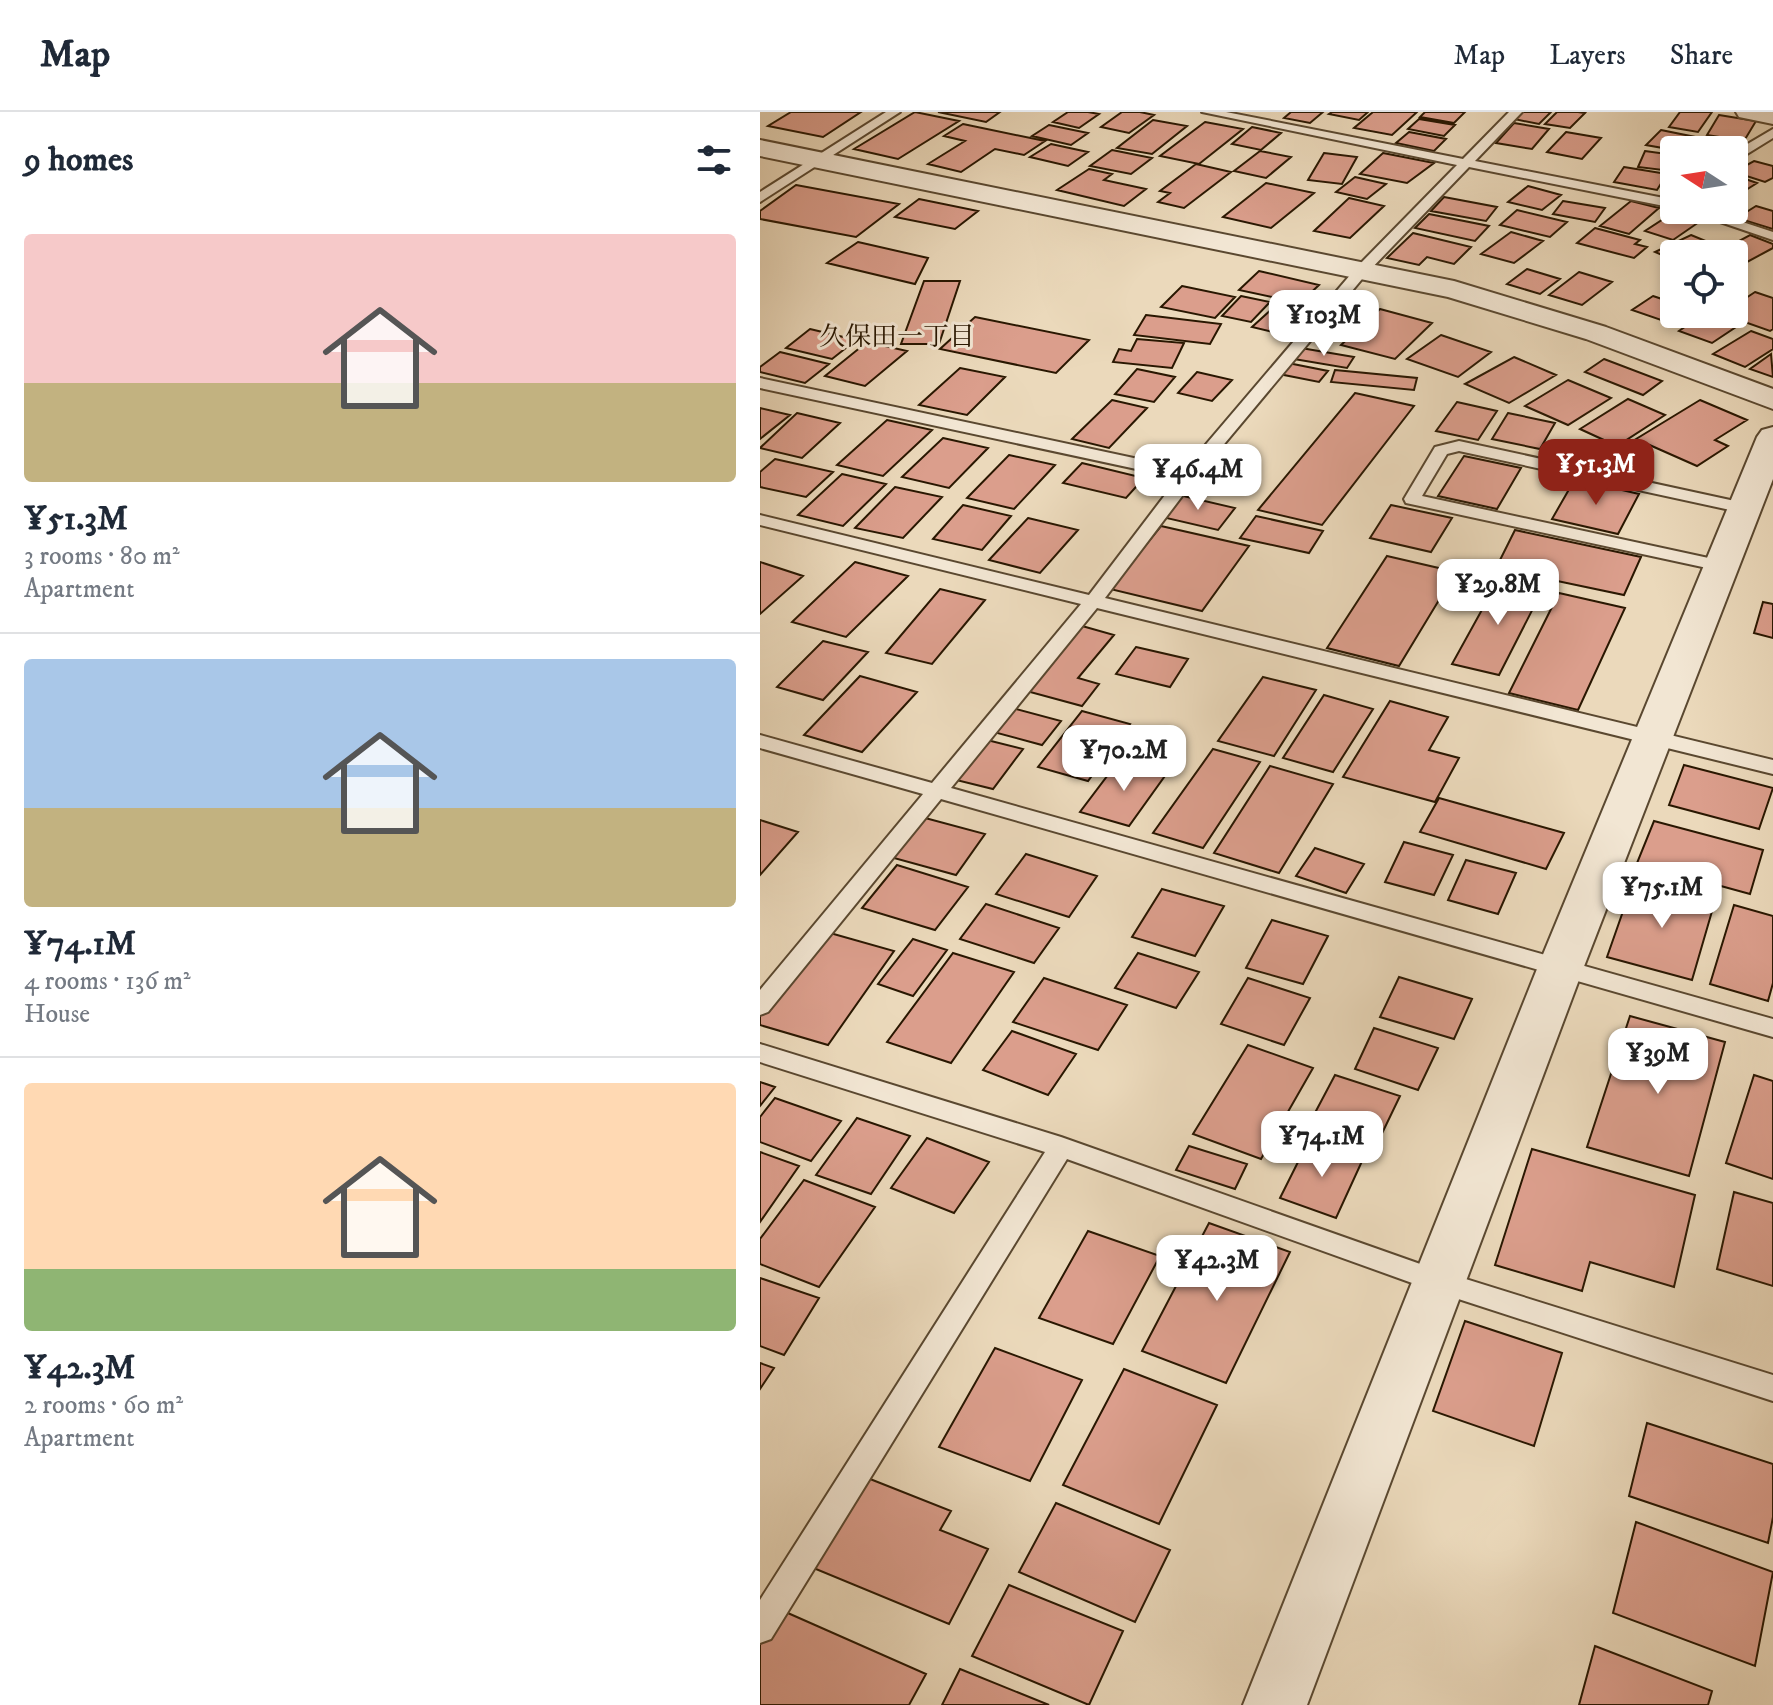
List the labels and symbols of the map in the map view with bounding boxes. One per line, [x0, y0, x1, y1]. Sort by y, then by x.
north arrow [1660, 136, 1748, 224]
pin: ¥103M [1268, 290, 1380, 358]
district label: 久保田一丁目 [819, 321, 975, 354]
pin: ¥51.3M [1531, 439, 1661, 507]
pin: ¥46.4M [1133, 444, 1263, 512]
pin: ¥29.8M [1433, 559, 1563, 627]
pin: ¥70.2M [1059, 725, 1189, 793]
pin: ¥75.1M [1597, 862, 1727, 930]
pin: ¥39M [1611, 1028, 1705, 1096]
pin: ¥74.1M [1257, 1111, 1387, 1179]
pin: ¥42.3M [1152, 1235, 1282, 1303]

